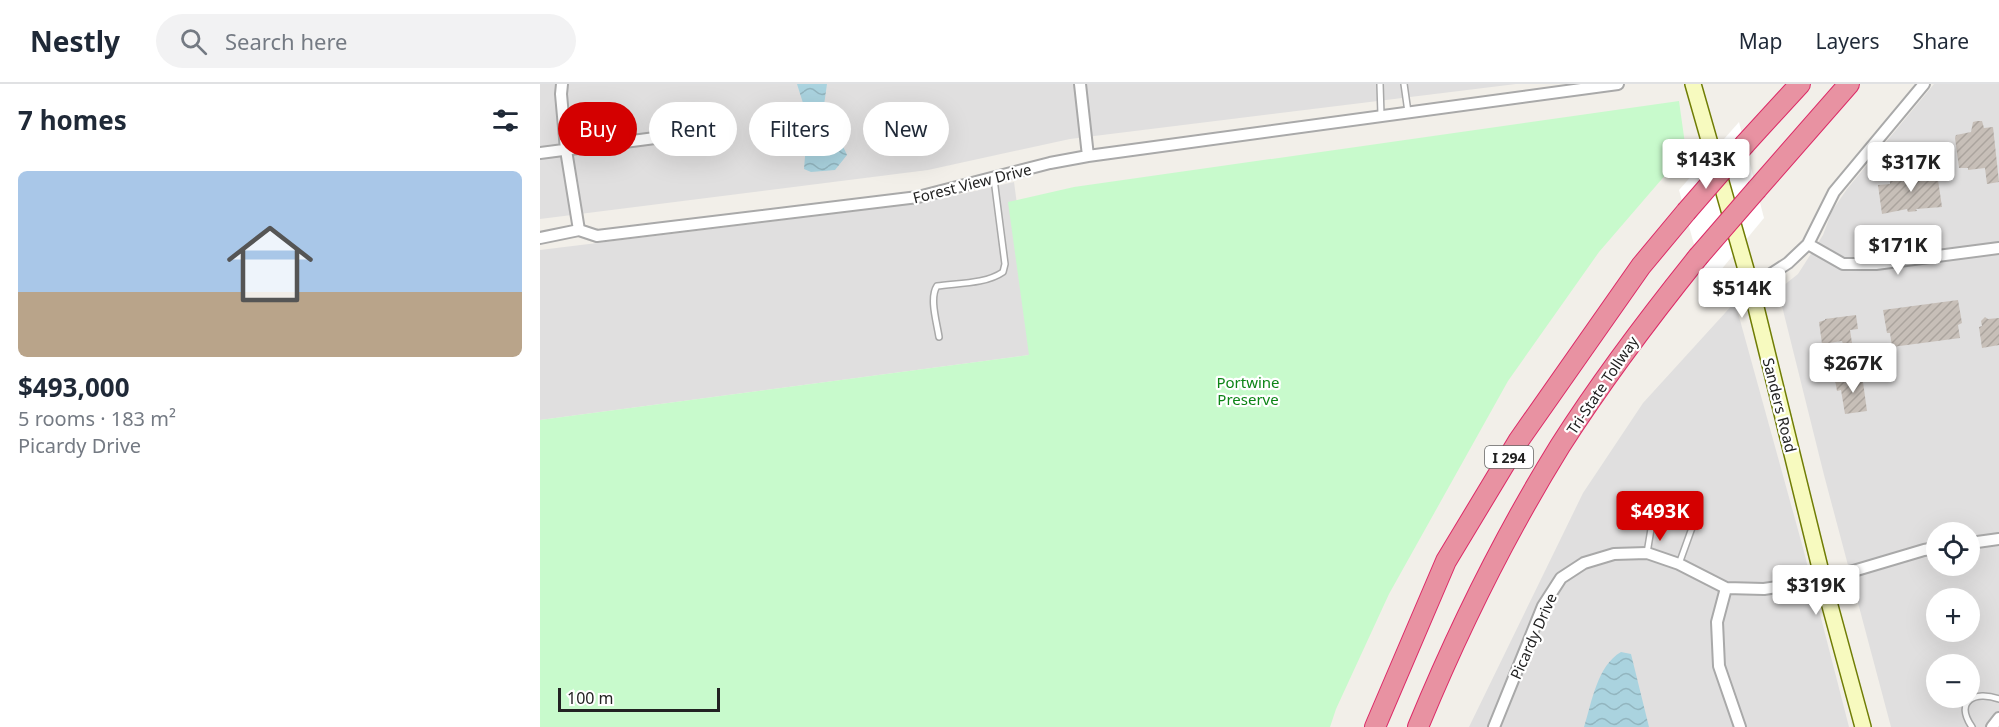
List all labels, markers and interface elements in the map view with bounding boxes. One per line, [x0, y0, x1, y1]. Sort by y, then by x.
search box [156, 14, 576, 68]
text: Nestly [30, 22, 120, 60]
icon: search [177, 25, 210, 58]
text: Search here [225, 26, 347, 56]
text: Map [1739, 27, 1783, 55]
text: Layers [1816, 27, 1880, 55]
text: Share [1913, 27, 1969, 55]
text: 7 homes [18, 102, 127, 138]
chip: Buy [558, 102, 637, 156]
chip: Rent [649, 102, 737, 156]
chip: Filters [749, 102, 851, 156]
chip: New [863, 102, 949, 156]
icon: filters [489, 104, 522, 137]
pin: $143K [1664, 139, 1748, 190]
pin: $317K [1869, 142, 1953, 193]
text: $143K [1676, 145, 1736, 172]
text: $317K [1881, 148, 1941, 175]
street label: Forest View Drive [911, 159, 1033, 207]
icon: home [216, 210, 324, 318]
pin: $171K [1856, 225, 1940, 276]
text: $171K [1868, 231, 1928, 258]
pin: $514K [1700, 268, 1784, 319]
text: $514K [1712, 274, 1772, 301]
street label: Tri-State Tollway [1562, 332, 1642, 438]
pin: $267K [1811, 343, 1895, 394]
text: $267K [1823, 349, 1883, 376]
street label: Sanders Road [1759, 356, 1801, 454]
text: $493,000 [18, 369, 130, 405]
park label: Portwine Preserve [1216, 372, 1280, 409]
text: 5 rooms · 183 m² [18, 405, 176, 432]
text: Picardy Drive [18, 432, 141, 459]
road number: I 294 [1485, 446, 1533, 468]
pin: $493K [1618, 491, 1702, 542]
text: $493K [1630, 497, 1690, 524]
map controls [1926, 522, 1980, 708]
button: locate [1926, 522, 1980, 576]
pin: $319K [1774, 565, 1858, 616]
text: $319K [1786, 571, 1846, 598]
button: + [1926, 588, 1980, 642]
street label: Picardy Drive [1505, 590, 1561, 682]
button: − [1926, 654, 1980, 708]
scale bar [558, 685, 720, 712]
text: 100 m [567, 687, 614, 709]

